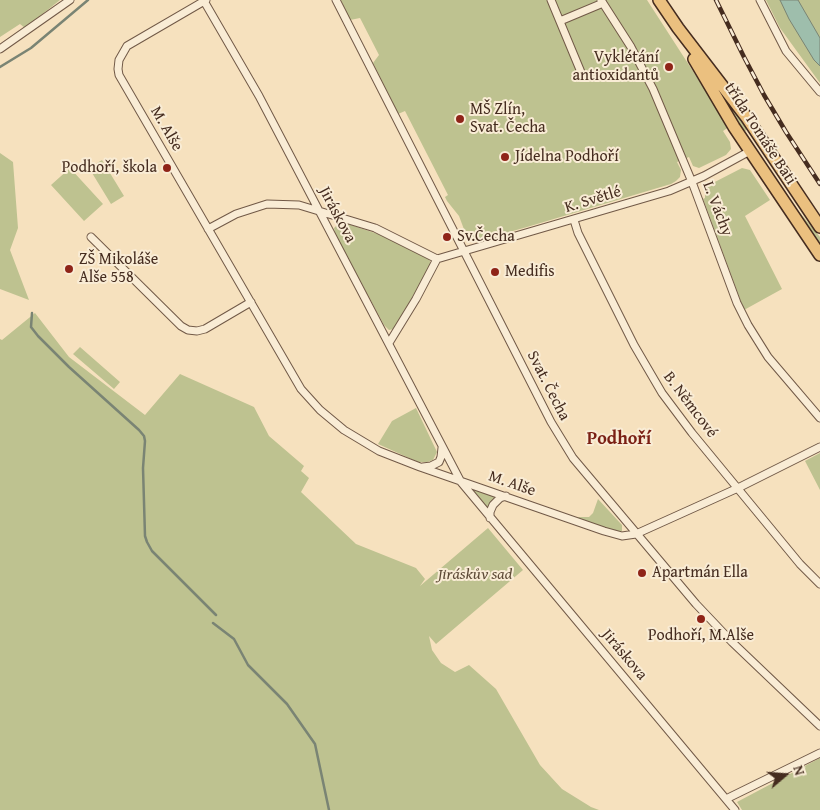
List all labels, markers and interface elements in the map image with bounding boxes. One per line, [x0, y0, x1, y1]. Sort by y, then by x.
place label: Vyklétání antioxidantů [572, 48, 659, 86]
marker: Vyklétání antioxidantů [663, 61, 675, 73]
street label: třída Tomáše Bati [720, 79, 800, 189]
place label: MŠ Zlín, Svat. Čecha [470, 100, 546, 138]
street label: M. Alše [146, 103, 186, 155]
marker: MŠ Zlín, Svat. Čecha [454, 113, 466, 125]
place label: Jídelna Podhoří [515, 147, 619, 167]
marker: Jídelna Podhoří [499, 151, 511, 163]
place label: Podhoří, škola [62, 158, 157, 178]
marker: Podhoří, škola [161, 162, 173, 174]
street label: L. Váchy [698, 179, 736, 239]
street label: K. Světlé [563, 182, 623, 218]
street label: Jiráskova [314, 184, 360, 246]
place label: Sv.Čecha [457, 227, 515, 247]
marker: Sv.Čecha [441, 231, 453, 243]
place label: ZŠ Mikoláše Alše 558 [79, 250, 158, 288]
place label: Medifis [505, 262, 555, 282]
marker: ZŠ Mikoláše Alše 558 [63, 263, 75, 275]
marker: Medifis [489, 266, 501, 278]
street label: Svat. Čecha [522, 348, 574, 424]
street label: B. Němcové [659, 368, 721, 442]
district label: Podhoří [587, 428, 651, 450]
street label: M. Alše [486, 467, 538, 501]
place label: Apartmán Ella [652, 563, 748, 583]
park label: Jiráskův sad [438, 565, 512, 585]
marker: Apartmán Ella [636, 567, 648, 579]
marker: Podhoří, M.Alše [695, 613, 707, 625]
street label: Jiráskova [597, 626, 651, 684]
place label: Podhoří, M.Alše [648, 626, 754, 646]
north arrow [760, 750, 810, 800]
text: N [788, 763, 810, 778]

